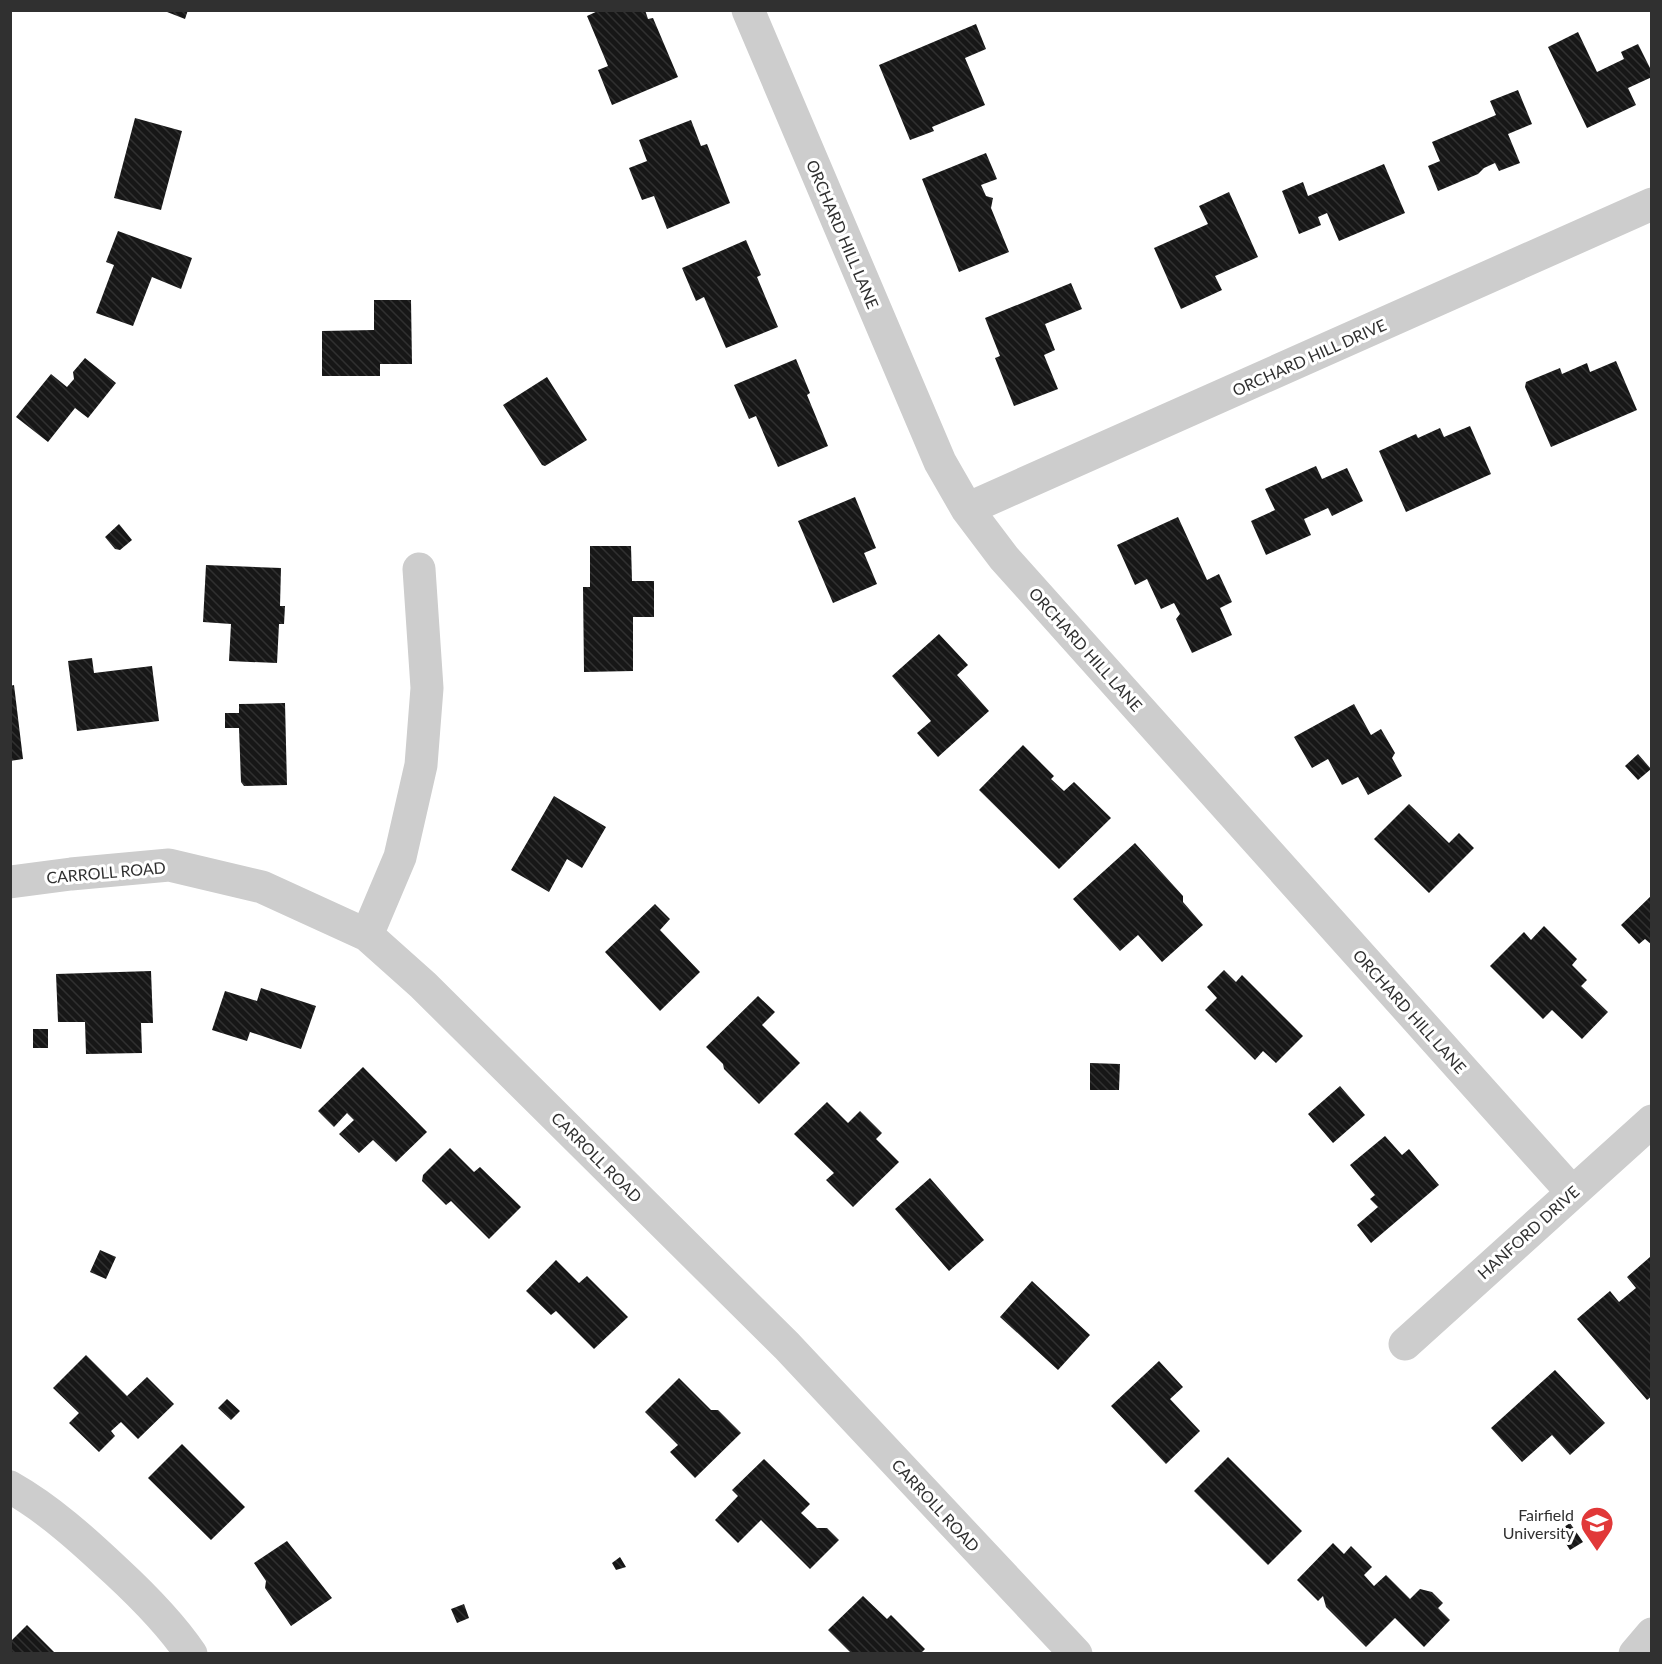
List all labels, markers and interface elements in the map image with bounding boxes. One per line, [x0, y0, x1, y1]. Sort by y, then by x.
street label: ORCHARD HILL LANE [803, 157, 883, 311]
street label: ORCHARD HILL DRIVE [1229, 315, 1389, 399]
street label: ORCHARD HILL LANE [1025, 583, 1147, 715]
street label: CARROLL ROAD [46, 857, 166, 887]
street label: ORCHARD HILL LANE [1349, 945, 1471, 1077]
street label: CARROLL ROAD [548, 1108, 646, 1206]
street label: HANFORD DRIVE [1473, 1181, 1583, 1283]
street label: CARROLL ROAD [888, 1455, 984, 1555]
place label: Fairfield University [1503, 1505, 1575, 1542]
school or university icon: Fairfield University [1579, 1505, 1615, 1552]

